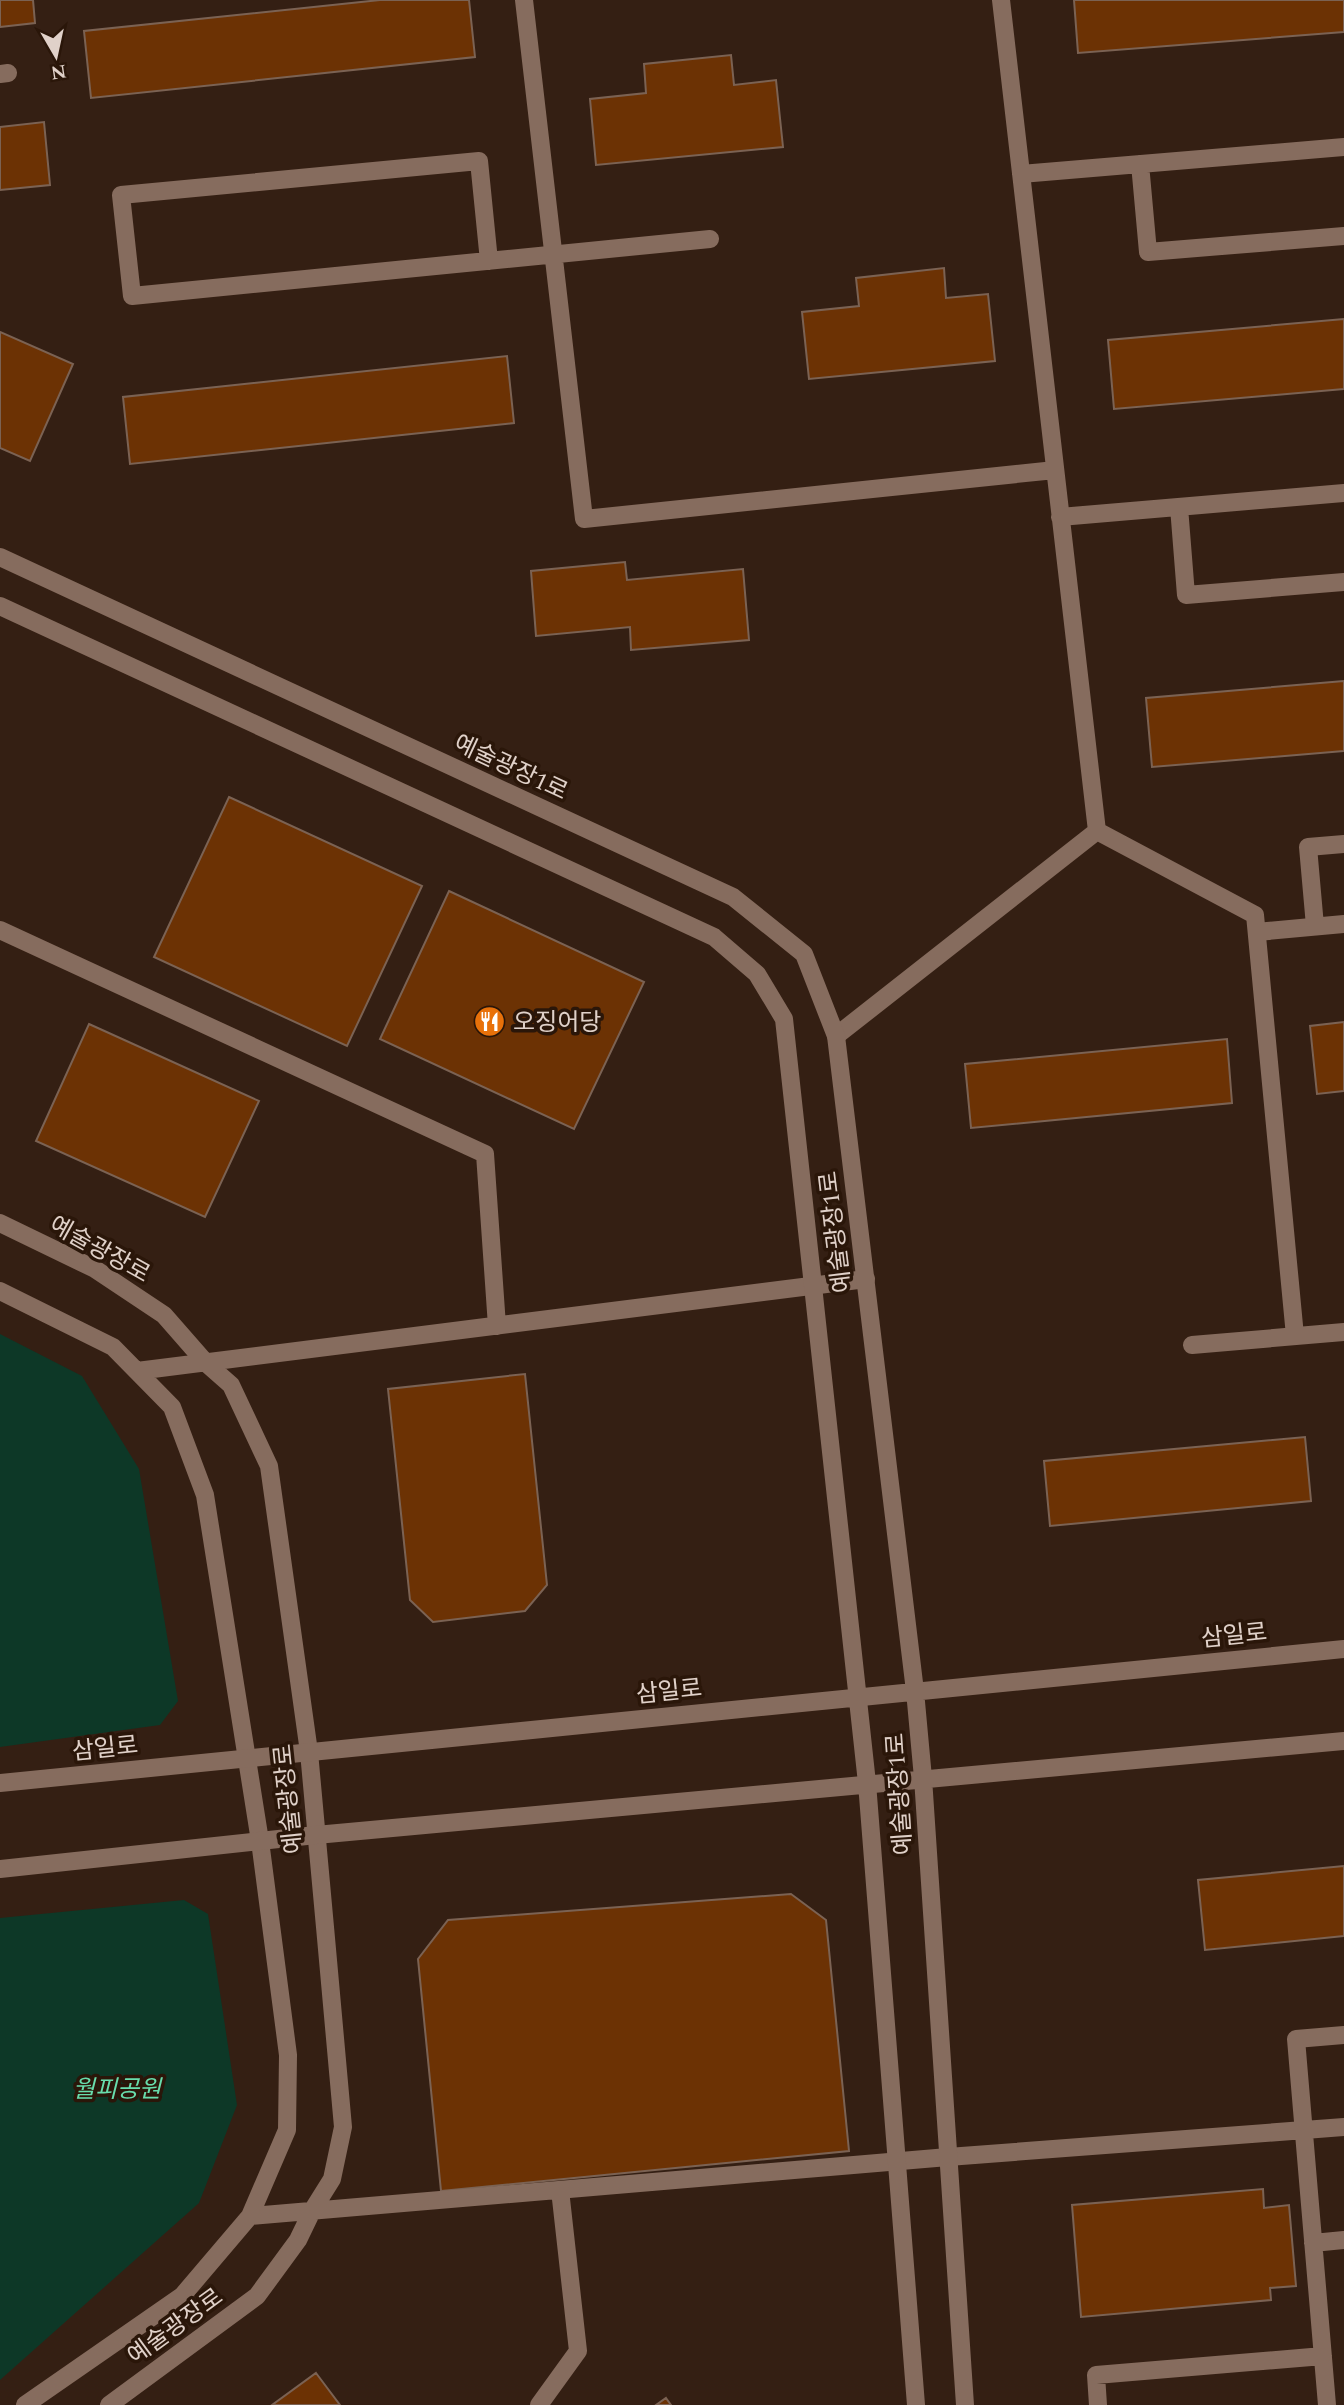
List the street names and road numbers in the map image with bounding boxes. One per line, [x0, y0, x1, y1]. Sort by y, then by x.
street label: 예술광장1로 [448, 726, 574, 810]
street label: 예술광장1로 [811, 1169, 861, 1295]
street label: 예술광장로 [43, 1207, 157, 1292]
street label: 삼일로 [1199, 1615, 1269, 1657]
street label: 삼일로 [634, 1671, 704, 1713]
street label: 삼일로 [70, 1728, 140, 1770]
street label: 예술광장1로 [878, 1732, 922, 1856]
street label: 예술광장로 [265, 1742, 313, 1856]
street label: 예술광장로 [120, 2280, 231, 2374]

